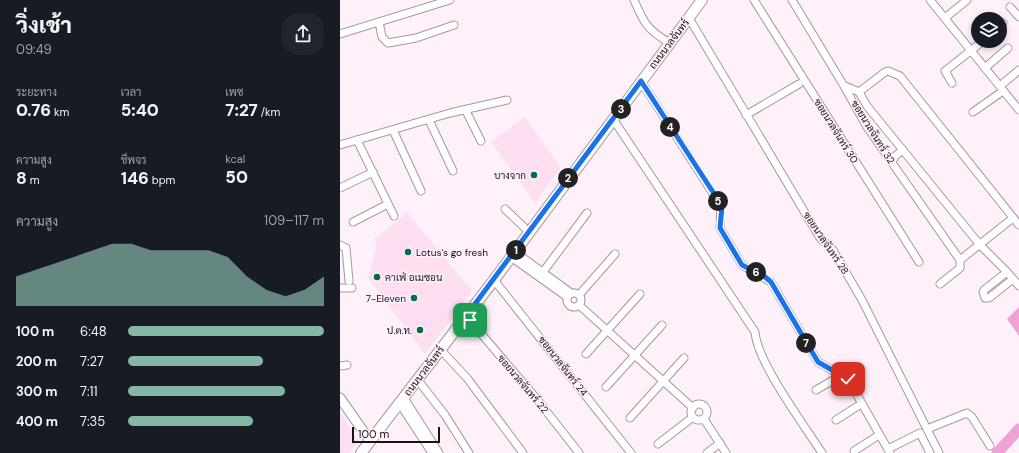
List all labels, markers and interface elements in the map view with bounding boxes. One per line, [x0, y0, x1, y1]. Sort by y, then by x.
text: วิ่งเช้า [16, 11, 72, 40]
map controls [971, 12, 1007, 48]
button: layers [971, 12, 1007, 48]
button: share [282, 13, 324, 55]
street label: ถนนนวลจันทร์ [645, 16, 692, 72]
text: 09:49 [16, 41, 52, 58]
text: ระยะทาง [16, 85, 57, 99]
text: เวลา [121, 85, 141, 99]
text: เพซ [225, 85, 243, 99]
street label: ซอยนวลจันทร์ 30 [811, 96, 862, 166]
street label: ซอยนวลจันทร์ 32 [848, 97, 899, 166]
text: 0.76 [16, 99, 51, 121]
text: 5:40 [121, 99, 159, 121]
text: 7:27 [225, 99, 258, 121]
pin: 3 [611, 99, 631, 119]
text: 3 [618, 102, 624, 116]
text: km [51, 105, 69, 119]
text: /km [258, 105, 280, 119]
pin: 4 [660, 117, 680, 137]
text: 4 [666, 120, 674, 134]
text: kcal [225, 152, 245, 166]
text: ความสูง [16, 153, 52, 167]
text: ชีพจร [121, 153, 147, 167]
text: 50 [225, 166, 248, 188]
text: 8 [16, 167, 27, 189]
text: 146 [121, 167, 149, 189]
pin: 2 [558, 168, 578, 188]
place label: บางจาก [494, 169, 526, 182]
marker: บางจาก [529, 170, 539, 180]
text: 2 [565, 171, 571, 185]
text: m [27, 173, 40, 187]
text: bpm [149, 173, 175, 187]
pin: 5 [708, 191, 728, 211]
text: 5 [715, 194, 721, 208]
street label: ซอยนวลจันทร์ 28 [800, 209, 853, 277]
text: 109–117 m [264, 212, 324, 229]
text: ความสูง [16, 213, 58, 230]
pin: 1 [506, 240, 526, 260]
text: 1 [514, 243, 518, 257]
place label: Lotus's go fresh [416, 246, 488, 259]
marker: Lotus's go fresh [403, 247, 413, 257]
pin: 6 [746, 262, 766, 282]
text: 6 [753, 265, 759, 279]
place label: คาเฟ่ อเมซอน [385, 271, 442, 284]
marker: คาเฟ่ อเมซอน [372, 272, 382, 282]
place label: 7-Eleven [366, 292, 406, 305]
marker: 7-Eleven [409, 293, 419, 303]
pin [453, 303, 487, 337]
icon: arrive [459, 309, 481, 331]
text: 100 m [16, 323, 54, 340]
text: 6:48 [80, 323, 107, 340]
place label: ป.ต.ท. [387, 324, 412, 337]
marker: ป.ต.ท. [415, 325, 425, 335]
street label: ซอยนวลจันทร์ 24 [535, 333, 591, 399]
pin: 7 [796, 333, 816, 353]
text: 7 [803, 336, 809, 350]
street label: ถนนนวลจันทร์ [400, 343, 447, 399]
street label: ซอยนวลจันทร์ 22 [495, 351, 552, 416]
text: 200 m [16, 353, 57, 370]
text: 7:27 [80, 353, 104, 370]
pin [831, 362, 865, 396]
icon: check [837, 368, 859, 390]
text: 300 m [16, 383, 57, 400]
text: 7:11 [80, 383, 98, 400]
text: 400 m [16, 413, 58, 430]
text: 7:35 [80, 413, 105, 430]
scale bar [352, 425, 440, 444]
text: 100 m [358, 427, 389, 441]

